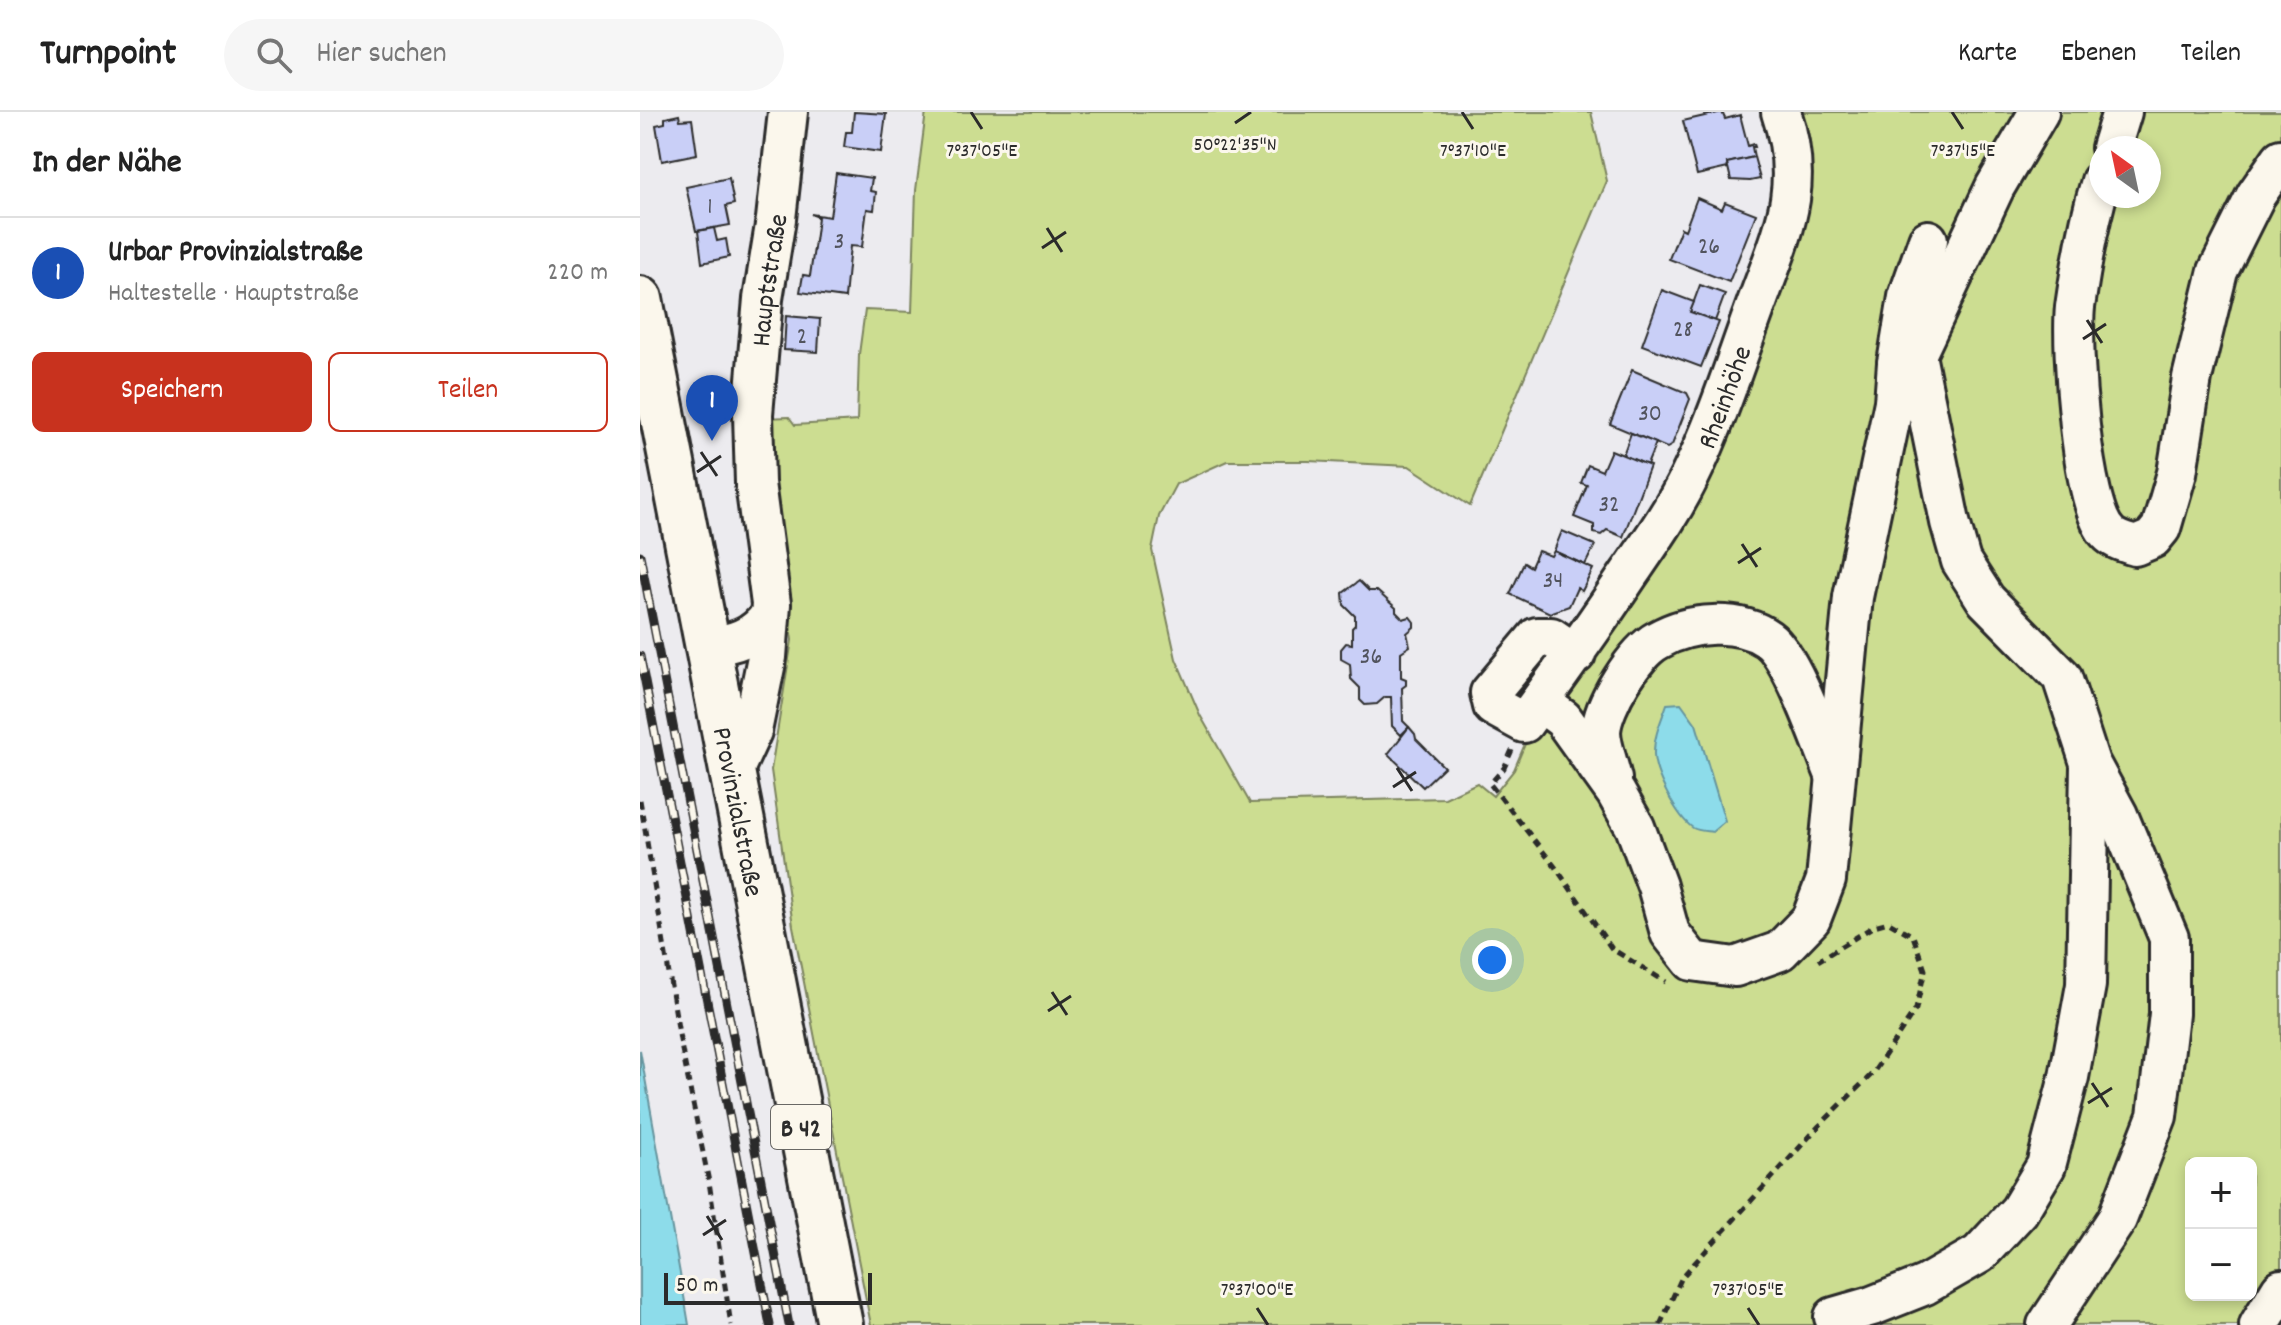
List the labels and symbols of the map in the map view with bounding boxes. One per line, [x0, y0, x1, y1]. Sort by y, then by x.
text: 50°22'35"N [1193, 132, 1277, 160]
north arrow [2089, 136, 2161, 208]
text: 7°37'05"E [947, 138, 1017, 166]
text: 7°37'10"E [1440, 138, 1506, 166]
text: 7°37'15"E [1931, 138, 1995, 166]
house number: 1 [707, 191, 713, 225]
street label: Hauptstraße [744, 211, 802, 349]
house number: 3 [834, 226, 844, 260]
house number: 26 [1698, 231, 1720, 265]
house number: 28 [1673, 314, 1693, 348]
house number: 2 [797, 321, 807, 355]
street label: Rheinhöhe [1690, 341, 1765, 456]
pin: 1 [686, 375, 738, 441]
house number: 30 [1638, 398, 1662, 432]
house number: 32 [1598, 489, 1620, 523]
house number: 34 [1543, 565, 1563, 599]
house number: 36 [1360, 641, 1382, 675]
street label: Provinzialstraße [699, 724, 771, 901]
your location [1472, 940, 1512, 980]
road number: B 42 [771, 1105, 831, 1149]
scale bar [664, 1269, 872, 1305]
text: 7°37'00"E [1221, 1277, 1293, 1305]
text: 7°37'05"E [1713, 1277, 1783, 1305]

